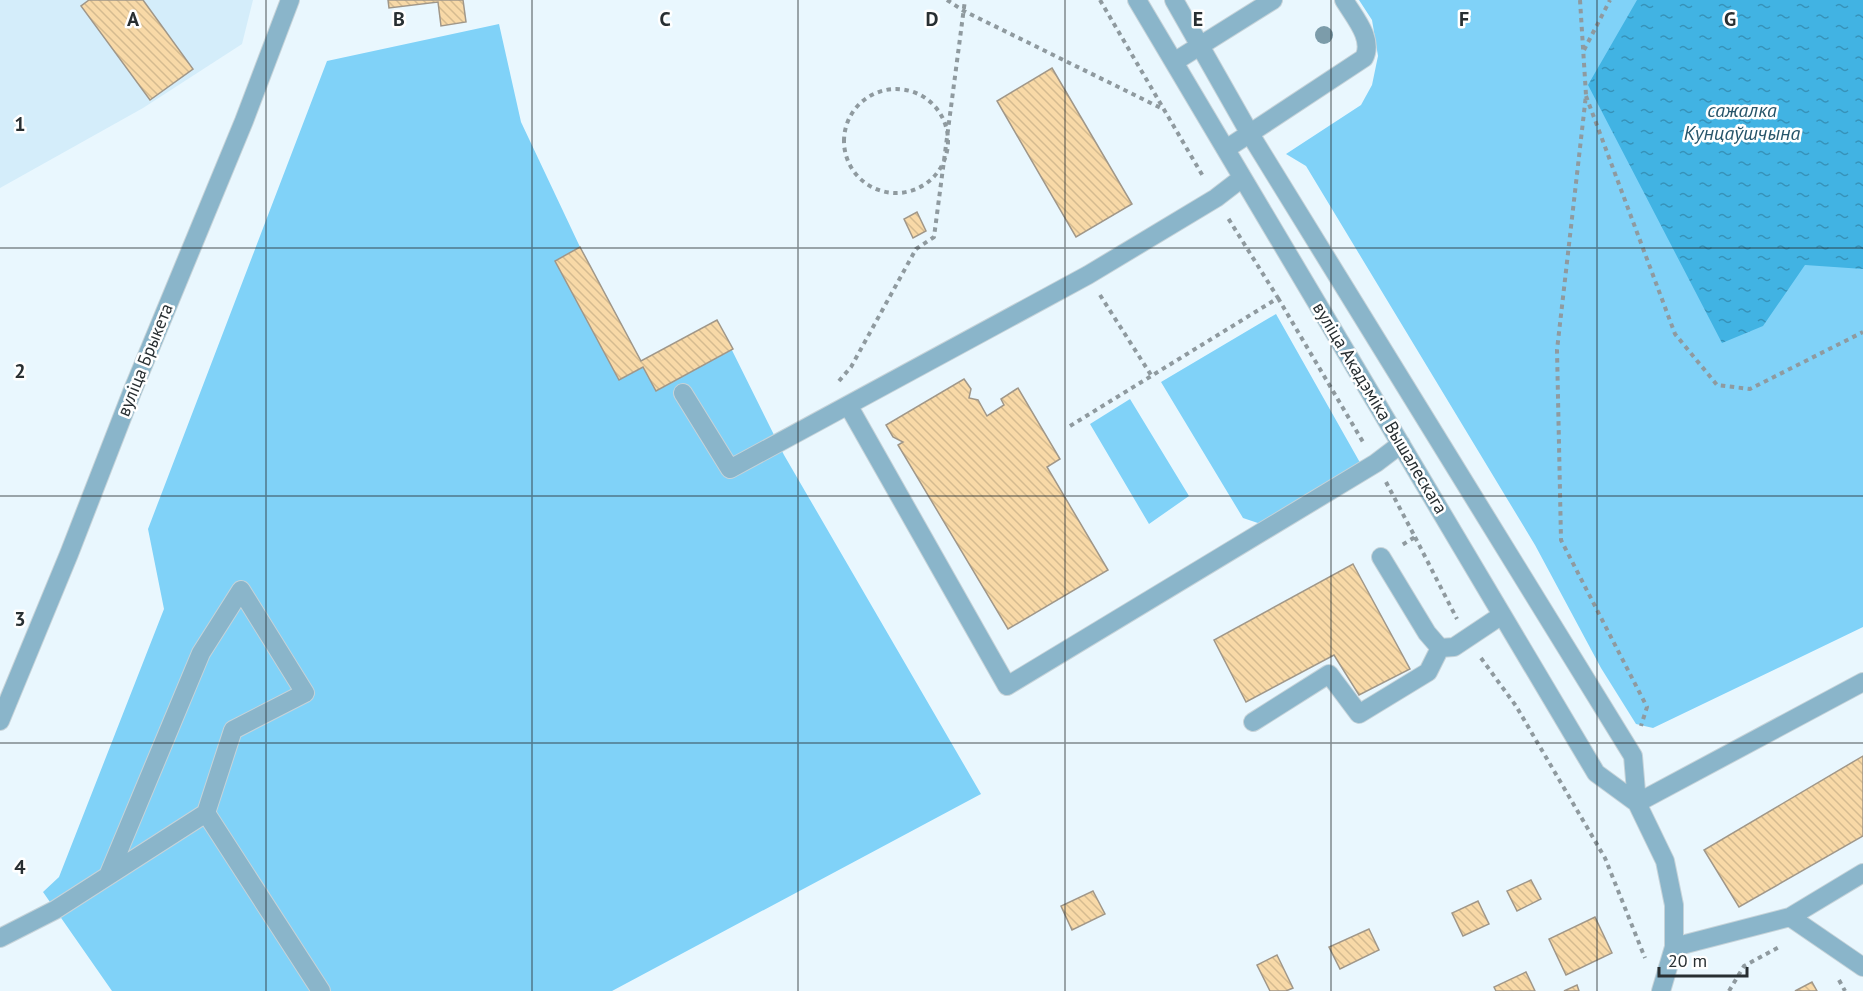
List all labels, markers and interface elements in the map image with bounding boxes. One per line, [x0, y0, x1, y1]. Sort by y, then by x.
text: A [127, 6, 140, 32]
text: B [393, 6, 405, 32]
text: C [659, 6, 671, 32]
text: D [926, 6, 939, 32]
text: E [1193, 6, 1203, 32]
text: F [1459, 6, 1469, 32]
text: G [1724, 6, 1736, 32]
water label: сажалка Кунцаўшчына [1684, 97, 1800, 146]
text: 1 [14, 111, 26, 137]
street label: вуліца Акадэміка Вышалескага [1308, 298, 1453, 518]
street label: вуліца Брыкета [111, 300, 178, 420]
text: 2 [14, 358, 26, 384]
text: 3 [14, 606, 26, 632]
text: 4 [14, 854, 26, 880]
scale bar [1659, 940, 1748, 978]
text: 20 m [1668, 949, 1707, 972]

